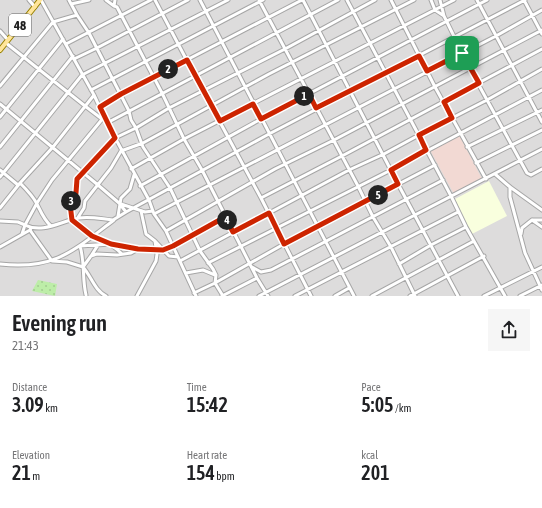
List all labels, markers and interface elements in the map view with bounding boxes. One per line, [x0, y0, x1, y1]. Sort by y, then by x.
road number: 48 [9, 14, 31, 36]
pin [445, 36, 479, 70]
icon: arrive [451, 42, 473, 64]
pin: 2 [158, 59, 178, 79]
text: 2 [165, 63, 171, 75]
pin: 1 [294, 86, 314, 106]
text: 1 [301, 90, 307, 102]
pin: 5 [368, 185, 388, 205]
text: 5 [375, 189, 381, 201]
pin: 3 [61, 191, 81, 211]
text: 3 [68, 195, 74, 207]
pin: 4 [217, 210, 237, 230]
text: 4 [224, 214, 230, 226]
button: share [488, 309, 530, 351]
text: Evening run [12, 310, 107, 336]
text: 21:43 [12, 338, 39, 353]
text: Distance [12, 381, 47, 393]
text: Time [187, 381, 207, 393]
text: Pace [361, 381, 381, 393]
text: 3.09 [12, 393, 44, 416]
text: 15:42 [187, 393, 228, 416]
text: 5:05 [361, 393, 394, 416]
text: km [44, 402, 58, 414]
text: /km [394, 402, 412, 414]
text: Elevation [12, 449, 50, 461]
text: Heart rate [187, 449, 227, 461]
text: kcal [361, 449, 378, 461]
text: 21 [12, 461, 31, 484]
text: 154 [187, 461, 215, 484]
text: 201 [361, 461, 390, 484]
text: m [31, 470, 40, 482]
text: bpm [215, 470, 235, 482]

